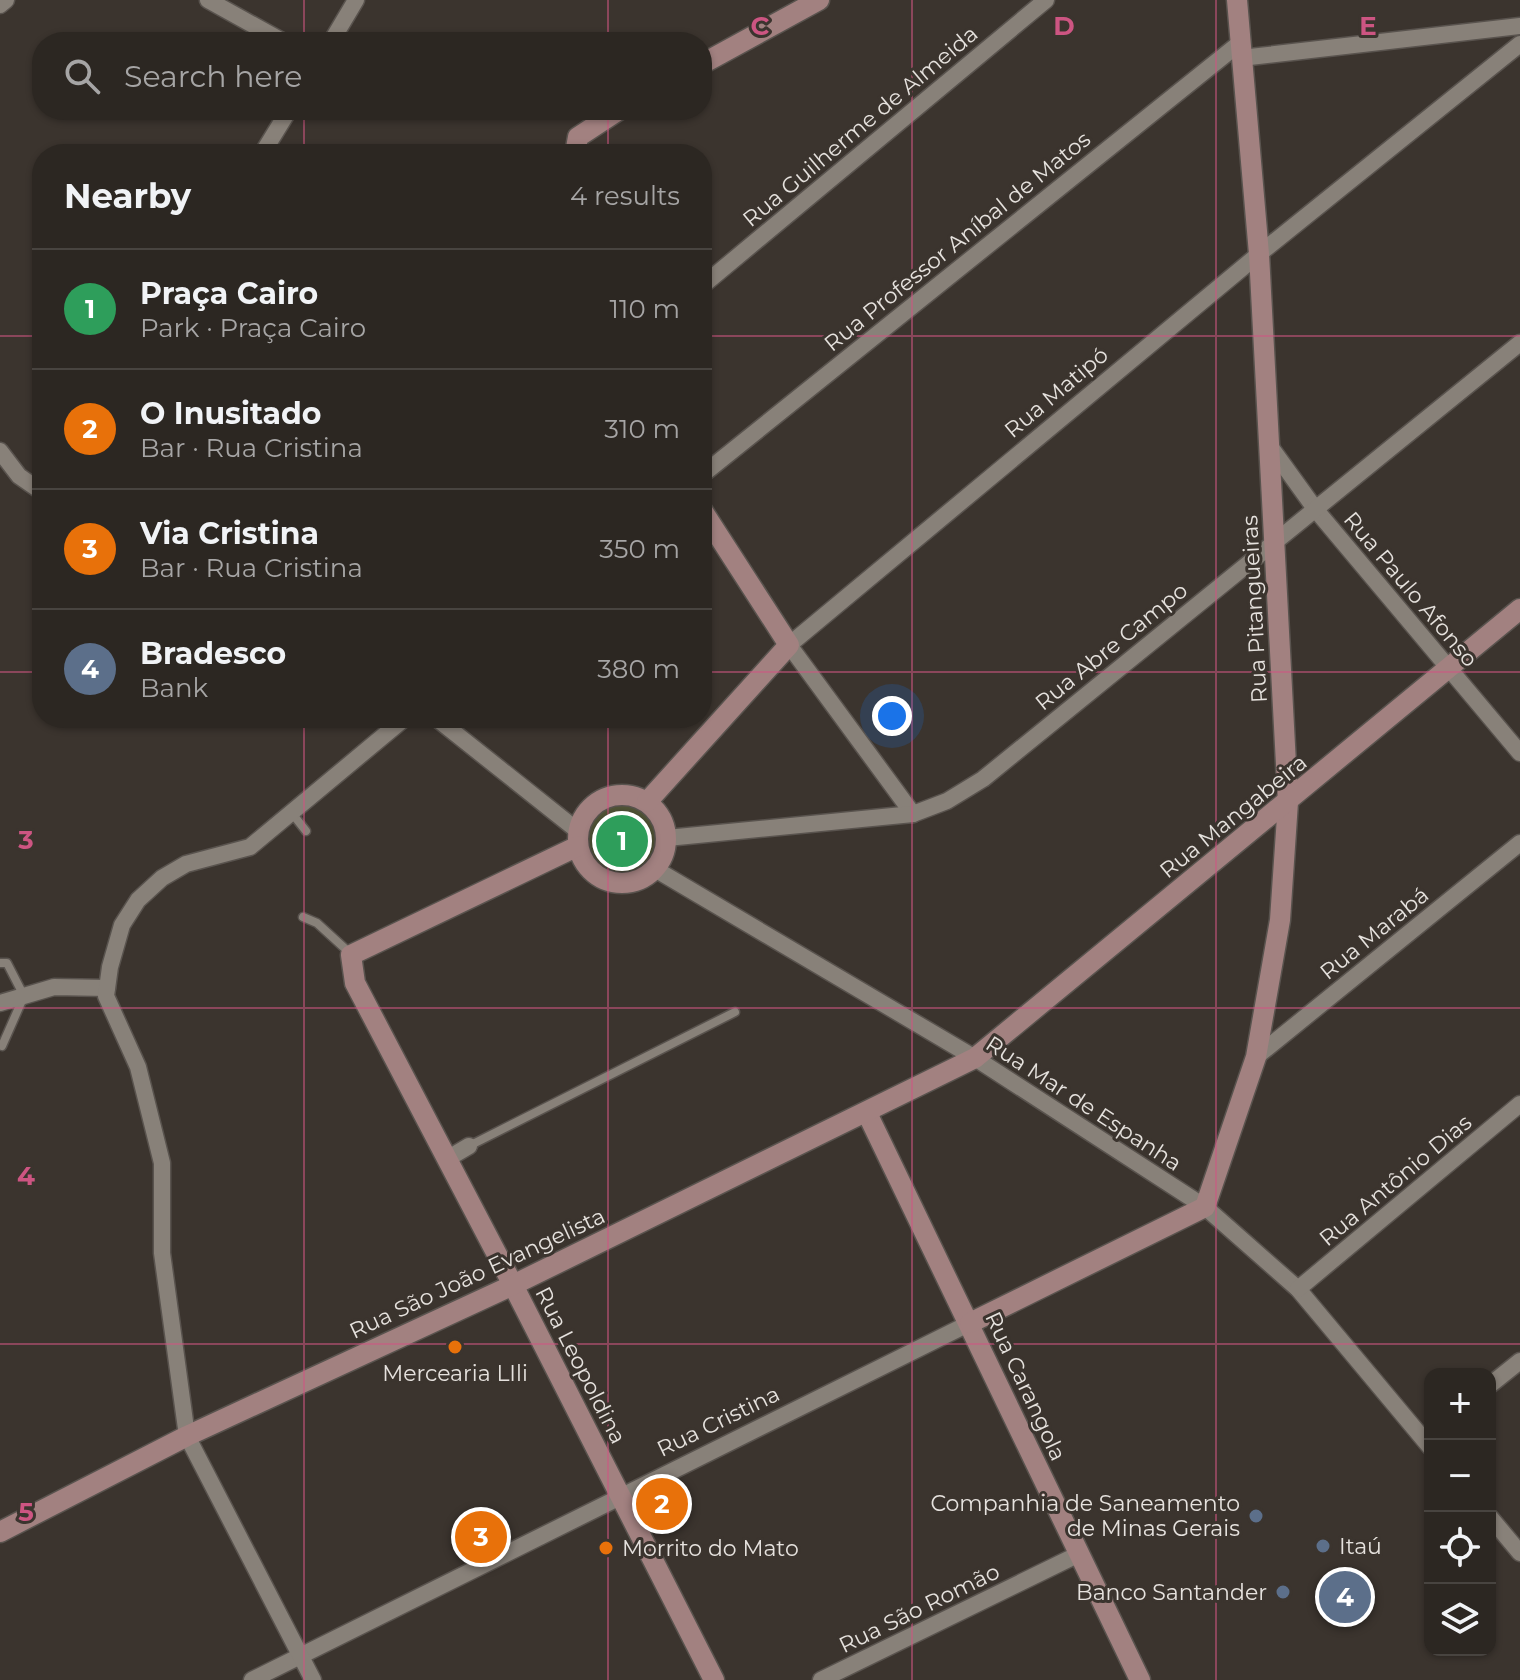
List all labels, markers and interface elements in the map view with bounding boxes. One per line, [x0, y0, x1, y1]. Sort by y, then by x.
text: C [751, 10, 770, 42]
text: D [1053, 10, 1075, 42]
text: E [1359, 10, 1377, 42]
street label: Rua Guilherme de Almeida [737, 20, 983, 233]
search box [32, 32, 712, 120]
icon: search [60, 54, 104, 98]
text: Search here [124, 58, 302, 95]
street label: Rua Professor Aníbal de Matos [819, 125, 1096, 357]
text: Nearby [64, 175, 191, 217]
text: 4 results [570, 180, 680, 212]
text: Praça Cairo [140, 275, 318, 312]
text: 1 [85, 293, 95, 325]
text: 110 m [610, 293, 680, 325]
text: Park · Praça Cairo [140, 312, 366, 344]
street label: Rua Matipó [999, 341, 1114, 444]
text: O Inusitado [140, 395, 322, 432]
text: 2 [82, 413, 98, 445]
text: 310 m [604, 413, 680, 445]
text: Bar · Rua Cristina [140, 432, 363, 464]
street label: Rua Paulo Afonso [1338, 506, 1483, 672]
street label: Rua Pitangueiras [1236, 514, 1273, 704]
text: Via Cristina [140, 515, 319, 552]
text: 3 [82, 533, 98, 565]
text: 350 m [599, 533, 680, 565]
text: Bar · Rua Cristina [140, 552, 363, 584]
street label: Rua Abre Campo [1030, 577, 1193, 716]
text: Bradesco [140, 635, 286, 672]
text: 4 [81, 653, 99, 685]
text: 380 m [597, 653, 680, 685]
text: Bank [140, 672, 208, 704]
your location [872, 696, 912, 736]
street label: Rua Mangabeira [1154, 749, 1312, 884]
pin: 1 [596, 811, 648, 871]
text: 3 [17, 824, 34, 856]
street label: Rua Marabá [1314, 881, 1434, 985]
street label: Rua Mar de Espanha [981, 1030, 1187, 1177]
street label: Rua Antônio Dias [1314, 1109, 1477, 1252]
text: 4 [17, 1160, 35, 1192]
street label: Rua São João Evangelista [345, 1202, 609, 1345]
street label: Rua Leopoldina [529, 1282, 632, 1448]
street label: Rua Carangola [979, 1307, 1072, 1465]
marker: Mercearia LIli [446, 1338, 464, 1356]
place label: Mercearia LIli [382, 1360, 528, 1387]
map controls [1424, 1368, 1496, 1656]
button: + [1424, 1368, 1496, 1440]
street label: Rua Cristina [653, 1380, 784, 1463]
button: − [1424, 1440, 1496, 1512]
pin: 2 [636, 1474, 688, 1534]
place label: Companhia de Saneamento de Minas Gerais [930, 1490, 1240, 1542]
text: 5 [18, 1496, 34, 1528]
pin: 3 [455, 1507, 507, 1567]
marker: Companhia de Saneamento de Minas Gerais [1247, 1507, 1265, 1525]
button: locate [1424, 1512, 1496, 1584]
place label: Itaú [1339, 1533, 1382, 1560]
place label: Morrito do Mato [622, 1535, 799, 1562]
marker: Itaú [1314, 1537, 1332, 1555]
marker: Morrito do Mato [597, 1539, 615, 1557]
street label: Rua São Romão [835, 1558, 1004, 1659]
pin: 4 [1319, 1567, 1371, 1627]
place label: Banco Santander [1076, 1579, 1267, 1606]
marker: Banco Santander [1274, 1583, 1292, 1601]
button: layers [1424, 1584, 1496, 1656]

